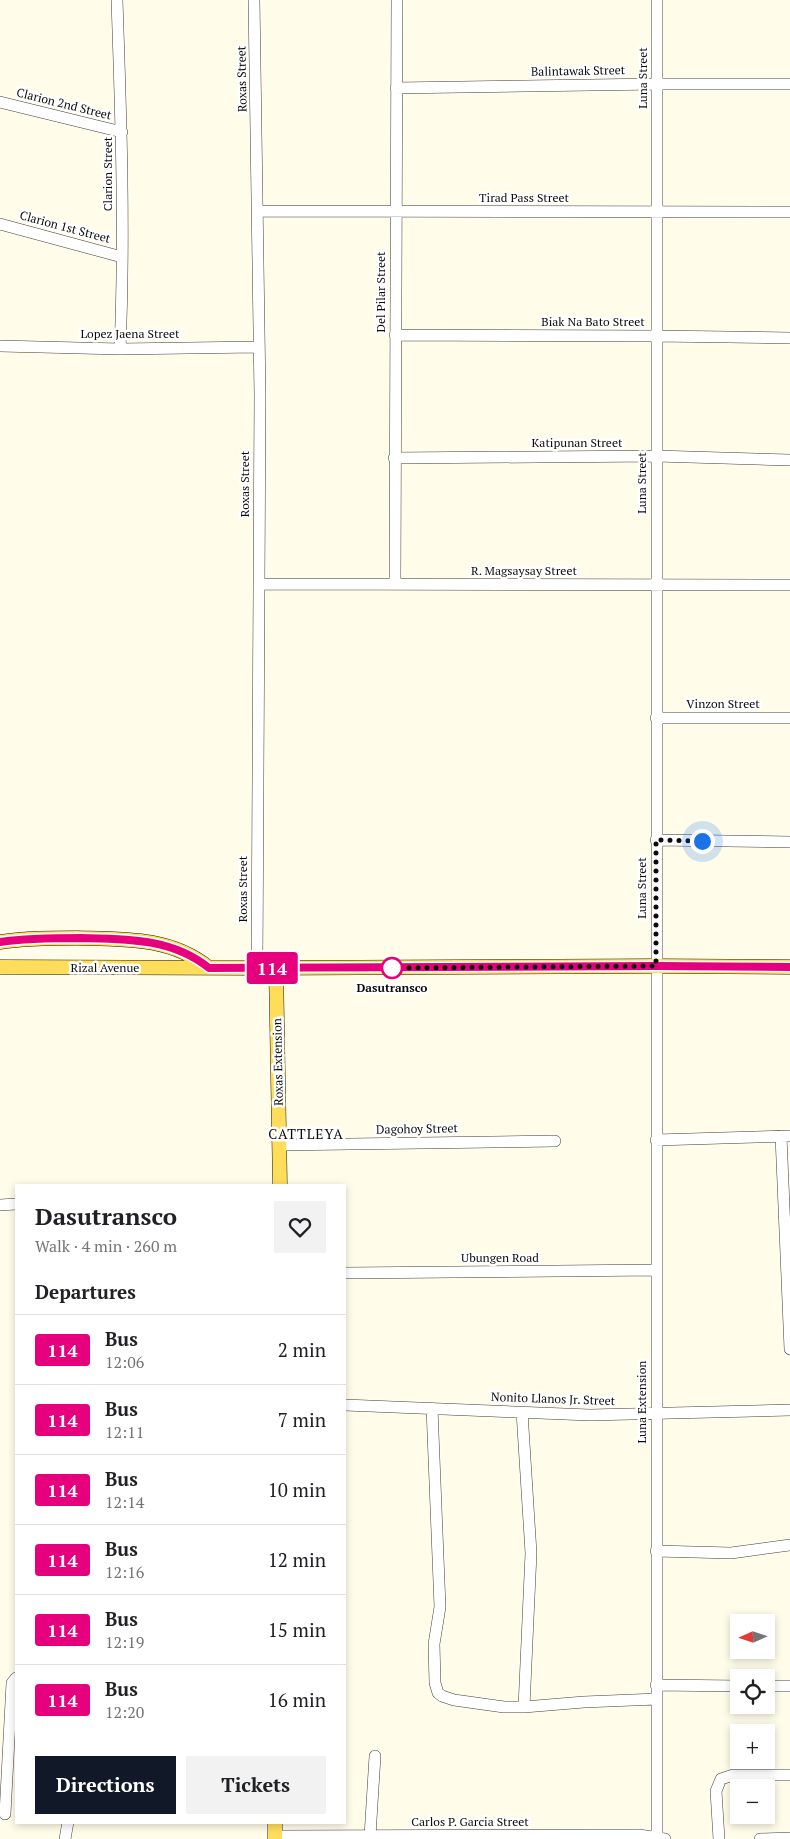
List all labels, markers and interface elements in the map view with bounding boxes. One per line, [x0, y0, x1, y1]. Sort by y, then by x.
street label: Roxas Street [233, 45, 250, 112]
street label: Luna Street [635, 47, 650, 109]
street label: Balintawak Street [531, 62, 626, 79]
street label: Clarion 2nd Street [15, 84, 114, 123]
street label: Clarion Street [100, 136, 115, 211]
street label: Tirad Pass Street [479, 190, 569, 205]
street label: Clarion 1st Street [18, 207, 113, 246]
street label: Del Pilar Street [373, 251, 388, 333]
street label: Biak Na Bato Street [541, 314, 645, 329]
street label: Lopez Jaena Street [80, 326, 180, 341]
street label: Katipunan Street [532, 435, 623, 450]
street label: Roxas Street [237, 450, 252, 517]
street label: Luna Street [634, 452, 649, 514]
street label: R. Magsaysay Street [471, 563, 577, 578]
street label: Vinzon Street [686, 696, 760, 711]
your location [690, 829, 715, 854]
street label: Roxas Street [235, 855, 250, 922]
street label: Luna Street [634, 857, 649, 919]
line badge: 114 [243, 952, 301, 984]
text: 114 [257, 956, 287, 980]
marker: Dasutransco [381, 957, 403, 979]
street label: Rizal Avenue [71, 960, 139, 975]
place label: Dasutransco [357, 980, 427, 995]
street label: Roxas Extension [269, 1018, 286, 1106]
street label: Dagohoy Street [376, 1120, 459, 1137]
district label: CATTLEYA [268, 1124, 344, 1143]
text: Dasutransco [35, 1200, 177, 1232]
button: heart [274, 1201, 326, 1253]
text: Walk · 4 min · 260 m [35, 1235, 177, 1257]
street label: Ubungen Road [461, 1250, 539, 1265]
text: Departures [35, 1279, 136, 1304]
text: Bus [105, 1326, 138, 1351]
text: 2 min [278, 1337, 326, 1362]
text: 114 [47, 1338, 78, 1362]
text: 12:06 [105, 1351, 144, 1373]
street label: Luna Extension [634, 1361, 649, 1443]
street label: Nonito Llanos Jr. Street [491, 1389, 616, 1408]
text: Bus [105, 1396, 138, 1421]
text: 7 min [278, 1407, 326, 1432]
text: 114 [47, 1408, 78, 1432]
text: 12:11 [105, 1421, 144, 1443]
text: Bus [105, 1466, 138, 1491]
text: 10 min [268, 1477, 326, 1502]
text: 114 [47, 1478, 78, 1502]
text: 12:14 [105, 1491, 144, 1513]
text: Bus [105, 1536, 138, 1561]
text: 12 min [268, 1547, 326, 1572]
text: 114 [47, 1548, 78, 1572]
text: 12:16 [105, 1561, 144, 1583]
text: Bus [105, 1606, 138, 1631]
north arrow [730, 1614, 775, 1659]
map controls [730, 1614, 775, 1824]
text: 15 min [268, 1617, 326, 1642]
text: 114 [47, 1618, 78, 1642]
text: 12:19 [105, 1631, 144, 1653]
button: locate [730, 1669, 775, 1714]
text: Bus [105, 1676, 138, 1701]
text: 16 min [268, 1687, 326, 1712]
text: 114 [47, 1688, 78, 1712]
text: 12:20 [105, 1701, 144, 1723]
button: + [730, 1724, 775, 1769]
button: Directions [35, 1756, 176, 1814]
button: Tickets [186, 1756, 326, 1814]
button: − [730, 1779, 775, 1824]
street label: Carlos P. Garcia Street [411, 1814, 529, 1829]

